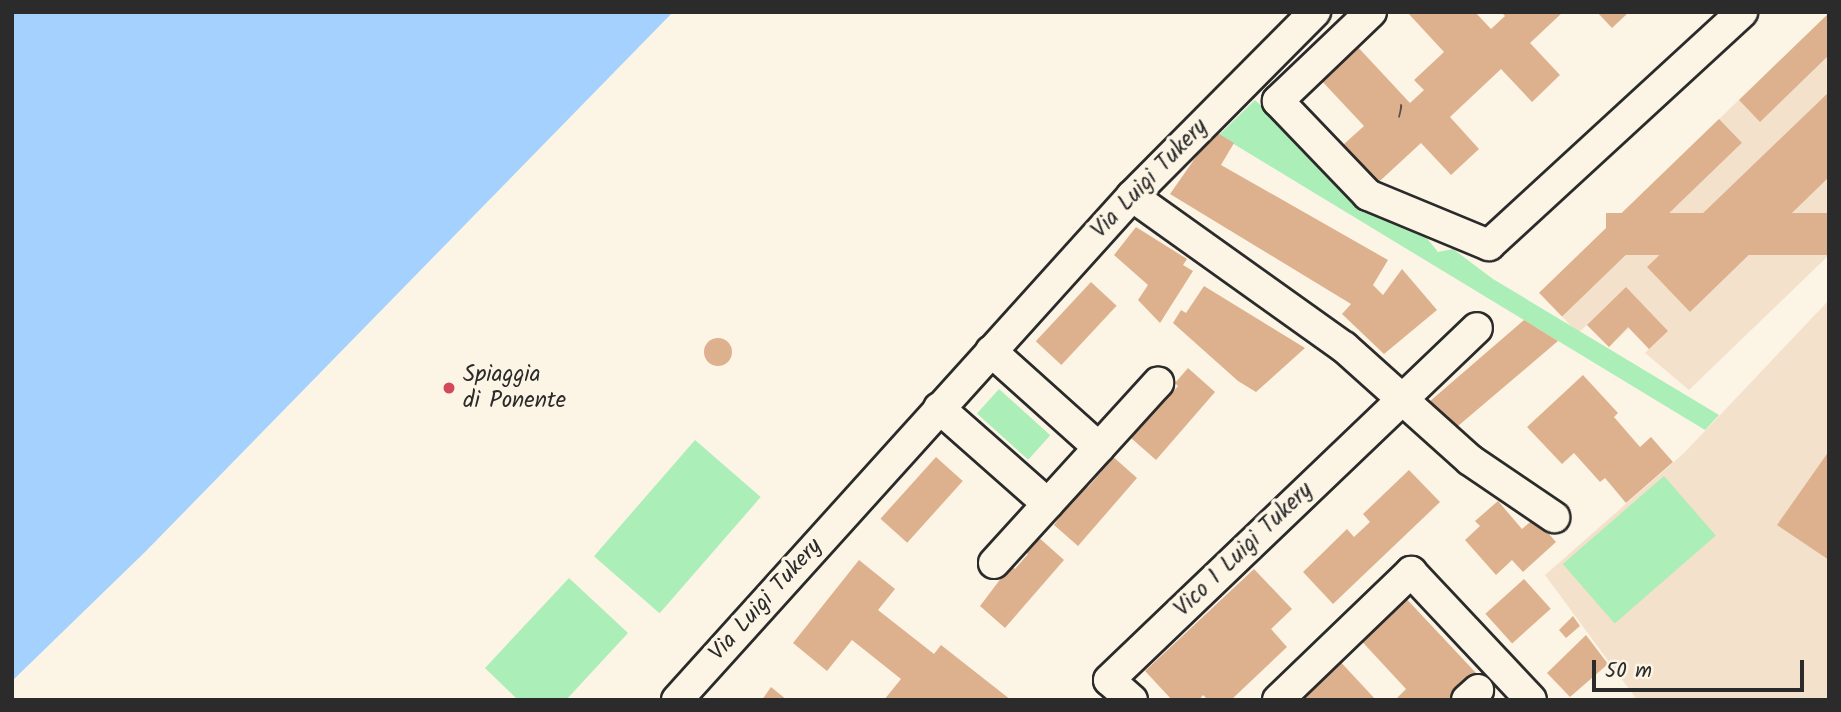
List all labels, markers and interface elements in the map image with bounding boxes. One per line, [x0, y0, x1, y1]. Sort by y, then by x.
house number: 1 [1397, 103, 1403, 125]
street label: Via Luigi Tukery [1086, 114, 1214, 244]
place label: Spiaggia di Ponente [463, 361, 566, 415]
marker: Spiaggia di Ponente [441, 380, 457, 396]
street label: Vico 1 Luigi Tukery [1169, 477, 1319, 623]
street label: Via Luigi Tukery [704, 533, 828, 667]
scale bar [1596, 646, 1808, 690]
text: 50 m [1605, 655, 1652, 688]

